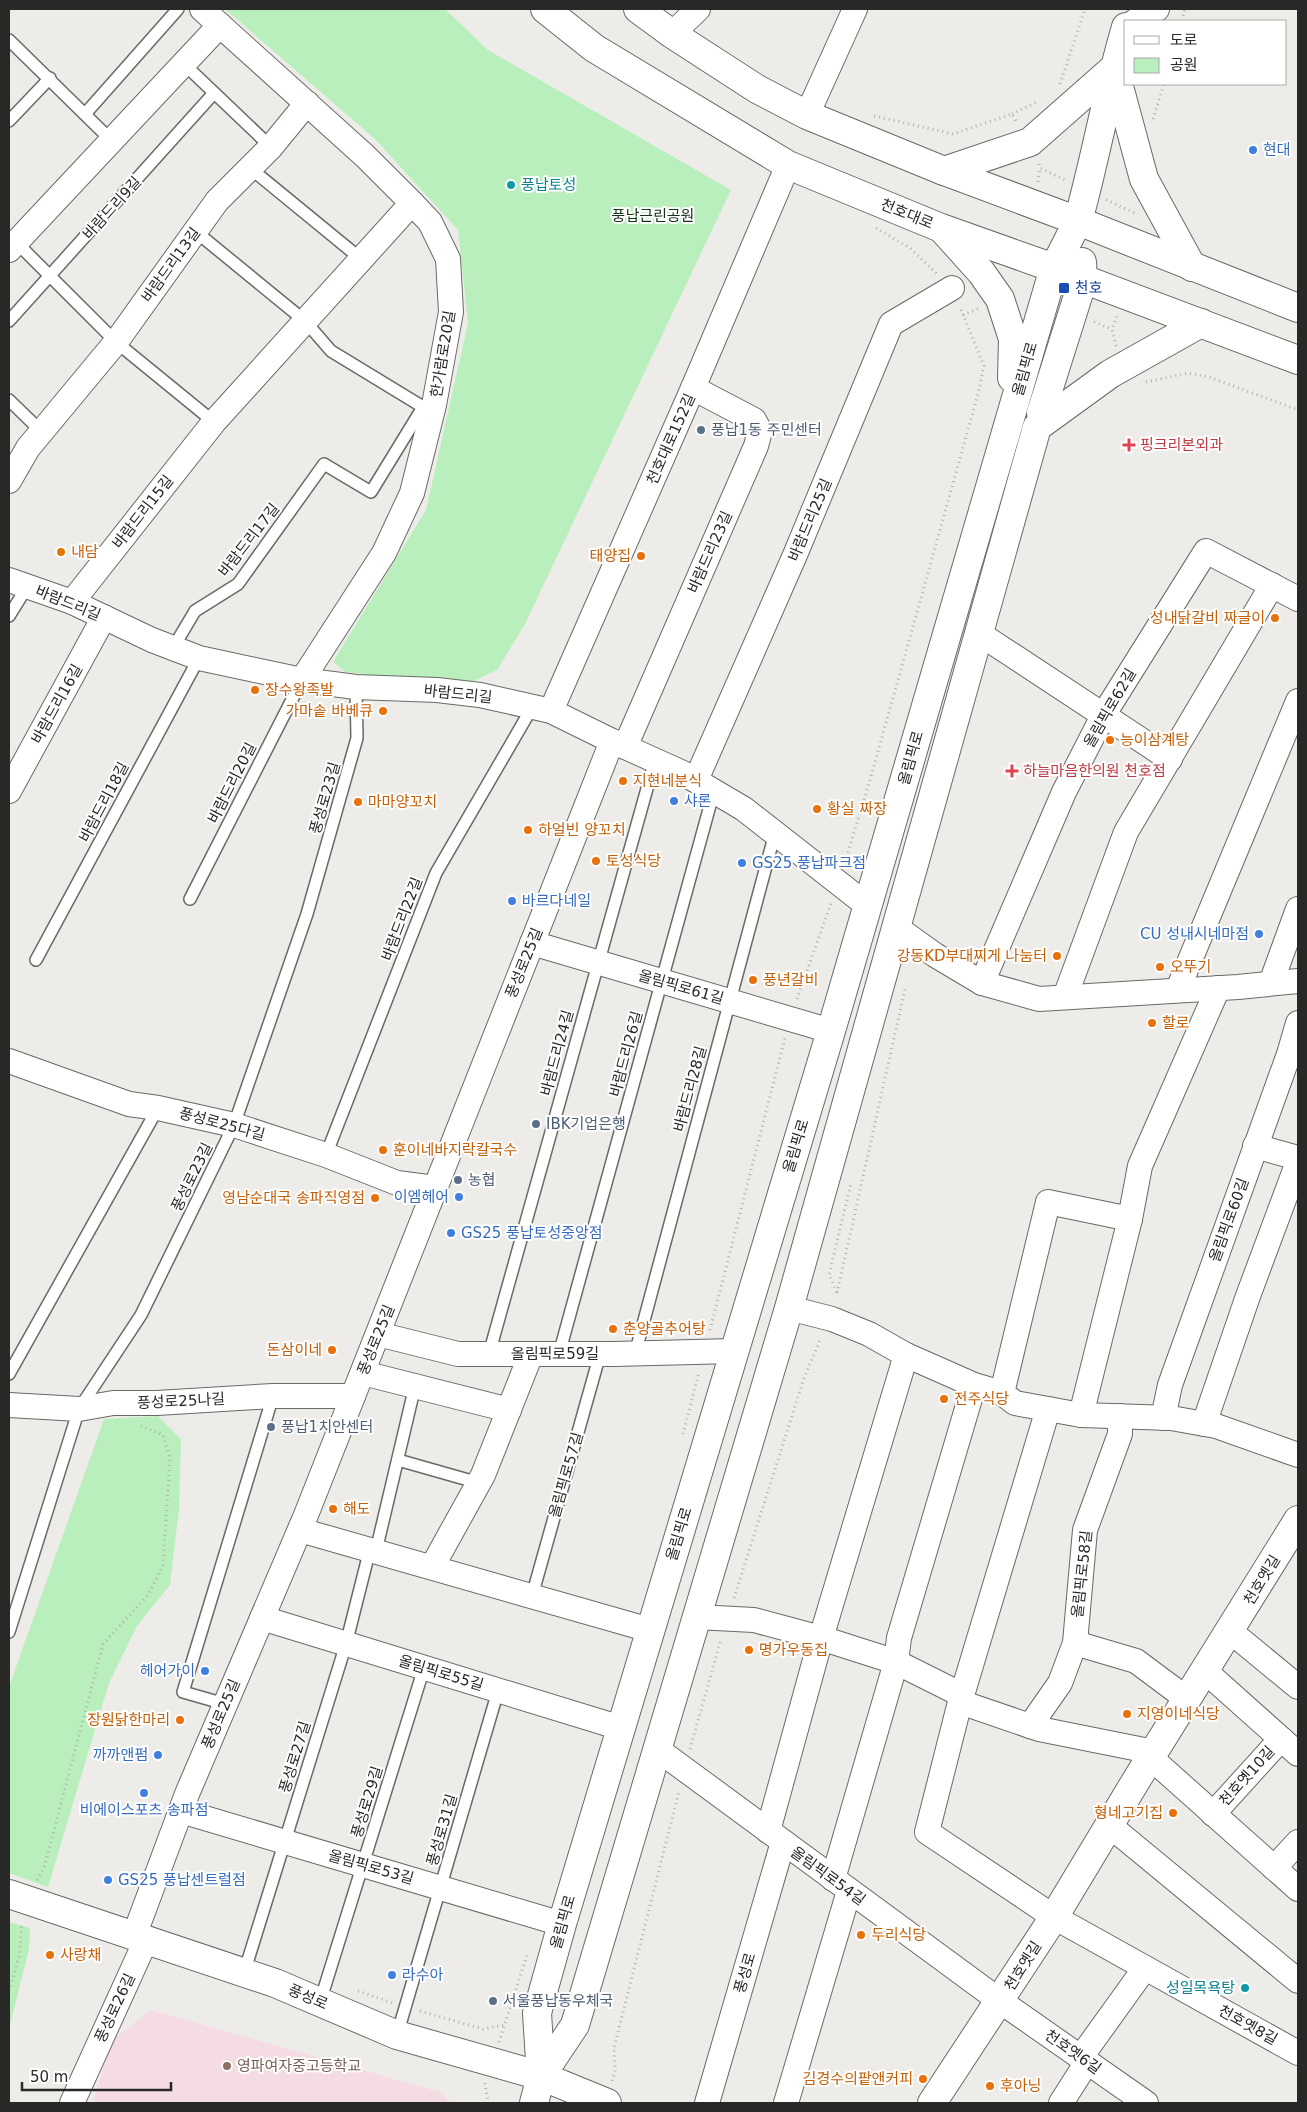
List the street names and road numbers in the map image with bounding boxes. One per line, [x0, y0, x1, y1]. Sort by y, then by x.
street label: 바람드리9길 [79, 173, 145, 243]
street label: 천호대로 [878, 195, 936, 233]
street label: 바람드리13길 [138, 224, 204, 306]
street label: 한가람로20길 [427, 309, 459, 399]
street label: 올림픽로 [1009, 340, 1041, 398]
street label: 천호대로152길 [643, 391, 699, 487]
street label: 바람드리15길 [109, 472, 177, 552]
street label: 바람드리25길 [785, 476, 835, 564]
street label: 바람드리17길 [215, 500, 283, 580]
street label: 바람드리23길 [684, 508, 736, 596]
street label: 바람드리길 [33, 582, 103, 624]
street label: 바람드리16길 [28, 661, 86, 747]
street label: 올림픽로62길 [1080, 665, 1140, 751]
street label: 바람드리길 [423, 681, 493, 707]
street label: 올림픽로 [895, 729, 927, 787]
street label: 바람드리20길 [204, 740, 260, 826]
street label: 바람드리18길 [75, 759, 133, 845]
street label: 풍성로23길 [306, 760, 344, 836]
street label: 바람드리22길 [378, 875, 426, 963]
street label: 풍성로25길 [502, 925, 546, 1001]
street label: 올림픽로61길 [636, 966, 726, 1008]
street label: 바람드리24길 [537, 1008, 577, 1098]
street label: 바람드리26길 [606, 1009, 646, 1099]
street label: 바람드리28길 [670, 1044, 710, 1134]
street label: 풍성로25다길 [177, 1104, 267, 1144]
street label: 올림픽로 [779, 1117, 813, 1175]
street label: 풍성로23길 [168, 1140, 216, 1214]
street label: 올림픽로60길 [1205, 1176, 1253, 1264]
street label: 풍성로25길 [354, 1302, 398, 1378]
street label: 올림픽로59길 [511, 1345, 599, 1363]
street label: 풍성로25나길 [137, 1390, 225, 1412]
street label: 올림픽로57길 [545, 1430, 587, 1520]
street label: 올림픽로 [662, 1505, 696, 1563]
street label: 올림픽로58길 [1068, 1529, 1096, 1619]
street label: 천호옛길 [1240, 1552, 1284, 1608]
street label: 올림픽로55길 [396, 1652, 486, 1694]
street label: 풍성로25길 [198, 1676, 244, 1752]
street label: 풍성로27길 [276, 1719, 314, 1795]
street label: 천호옛10길 [1215, 1742, 1279, 1810]
street label: 풍성로29길 [348, 1764, 386, 1840]
street label: 풍성로31길 [423, 1792, 461, 1868]
street label: 올림픽로54길 [787, 1843, 869, 1909]
street label: 올림픽로53길 [326, 1846, 416, 1888]
street label: 올림픽로 [547, 1893, 579, 1951]
street label: 천호옛길 [1001, 1938, 1045, 1994]
street label: 풍성로 [731, 1951, 759, 1995]
street label: 풍성로26길 [91, 1971, 139, 2045]
street label: 풍성로 [285, 1981, 331, 2013]
street label: 천호옛8길 [1215, 2001, 1281, 2049]
street label: 천호옛6길 [1041, 2026, 1105, 2078]

